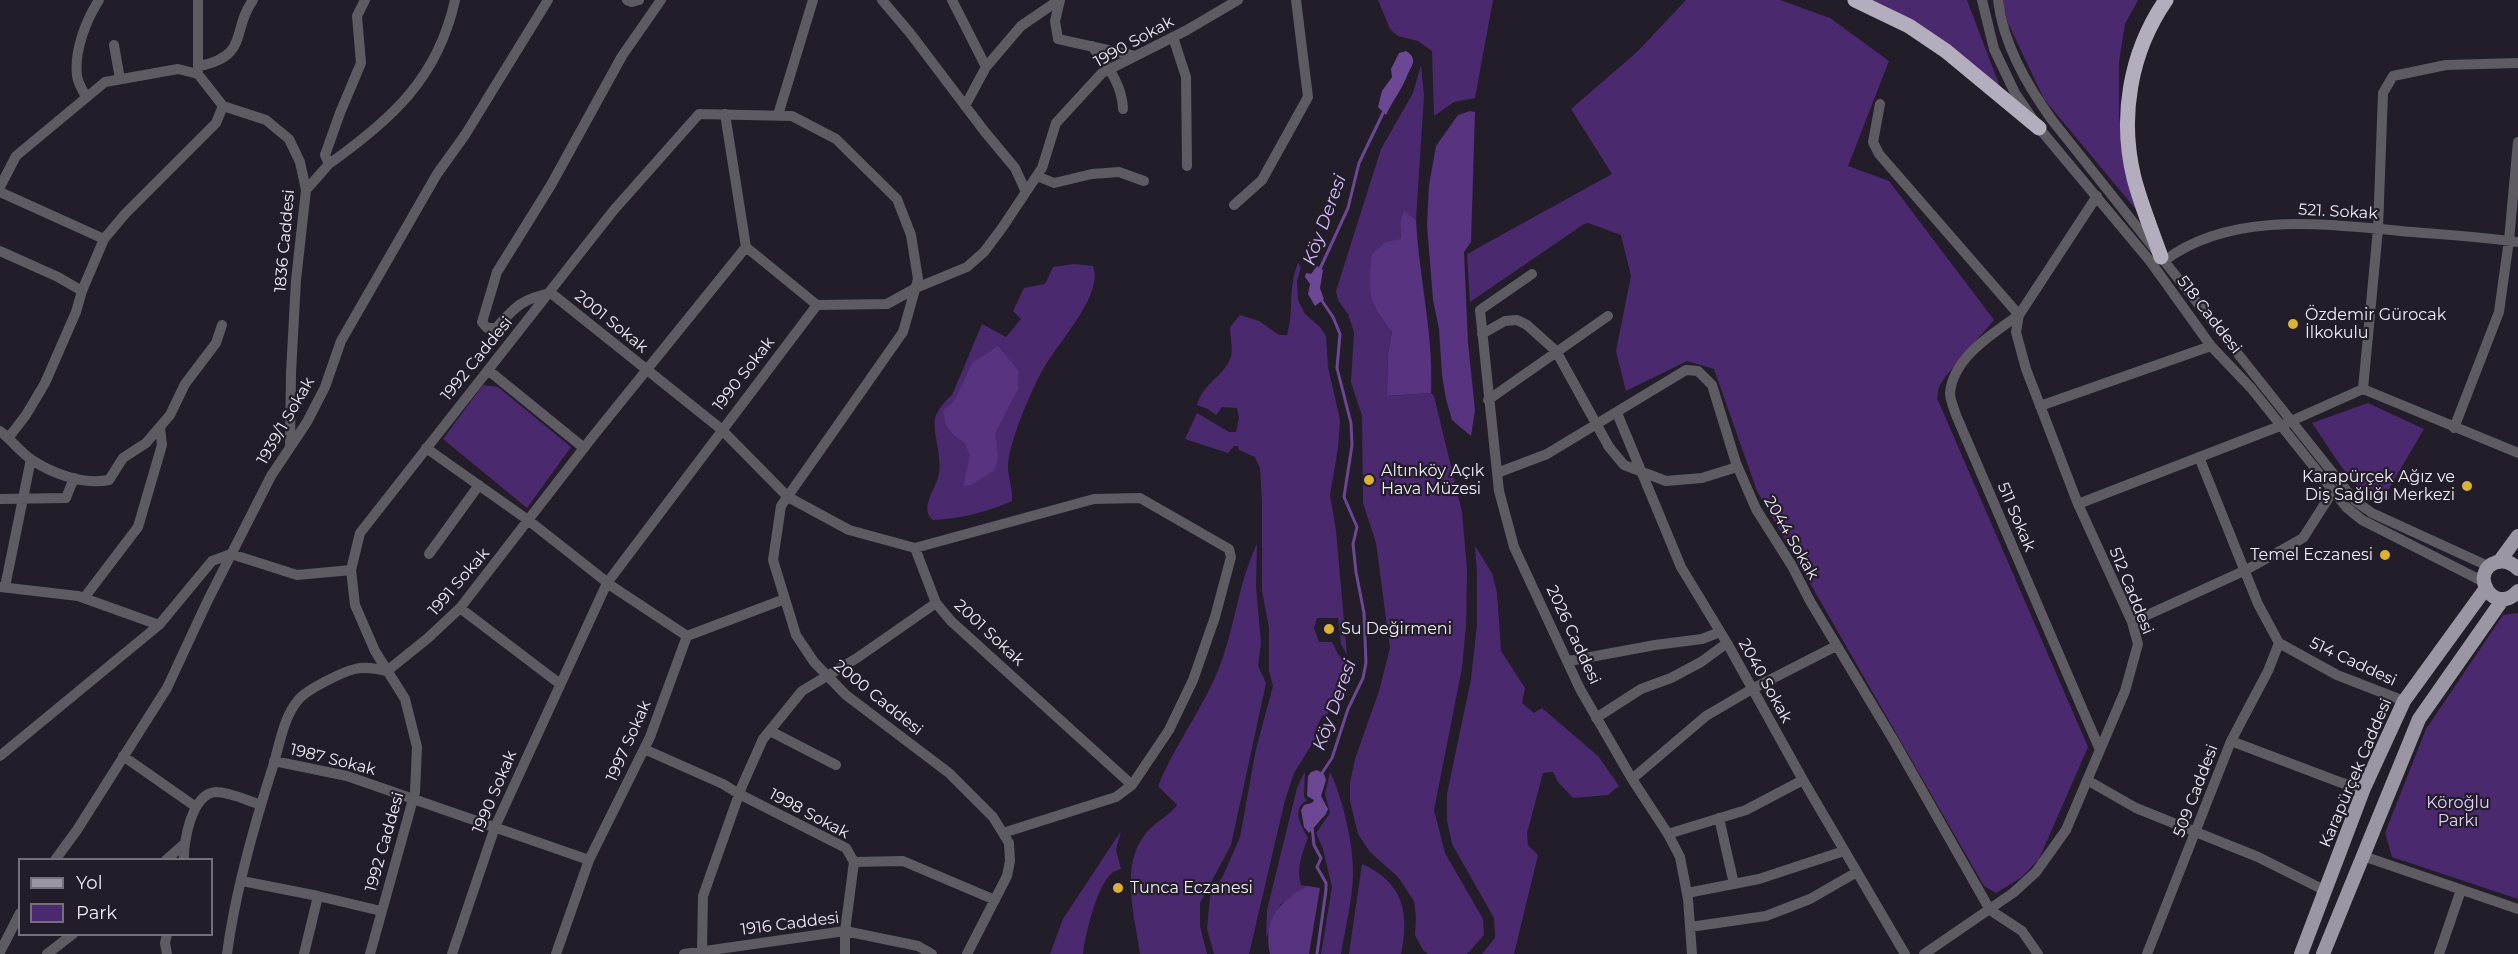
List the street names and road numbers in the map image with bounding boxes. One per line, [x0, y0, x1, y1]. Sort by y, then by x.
street label: 1990 Sokak [1091, 12, 1177, 72]
street label: 1836 Caddesi [271, 189, 299, 293]
street label: 521. Sokak [2298, 200, 2378, 224]
street label: 518 Caddesi [2173, 272, 2245, 358]
street label: 2001 Sokak [571, 287, 651, 357]
street label: 1992 Caddesi [437, 313, 517, 405]
street label: 1990 Sokak [709, 333, 779, 415]
street label: 1939/1 Sokak [253, 374, 319, 468]
street label: 511 Sokak [1993, 480, 2039, 554]
street label: 2044 Sokak [1759, 493, 1823, 583]
street label: 1991 Sokak [424, 544, 494, 620]
street label: 512 Caddesi [2105, 545, 2157, 637]
street label: 2026 Caddesi [1542, 583, 1604, 687]
street label: 2001 Sokak [950, 596, 1028, 670]
street label: 514 Caddesi [2306, 633, 2400, 691]
street label: 2040 Sokak [1734, 636, 1796, 726]
street label: 2000 Caddesi [830, 656, 926, 740]
street label: Karapürçek Caddesi [2316, 696, 2396, 850]
street label: 1997 Sokak [603, 697, 655, 785]
street label: 1987 Sokak [288, 740, 378, 780]
street label: 509 Caddesi [2170, 742, 2222, 840]
street label: 1990 Sokak [469, 748, 521, 836]
street label: 1998 Sokak [766, 785, 852, 843]
street label: 1992 Caddesi [362, 790, 408, 894]
street label: 1916 Caddesi [740, 908, 840, 940]

